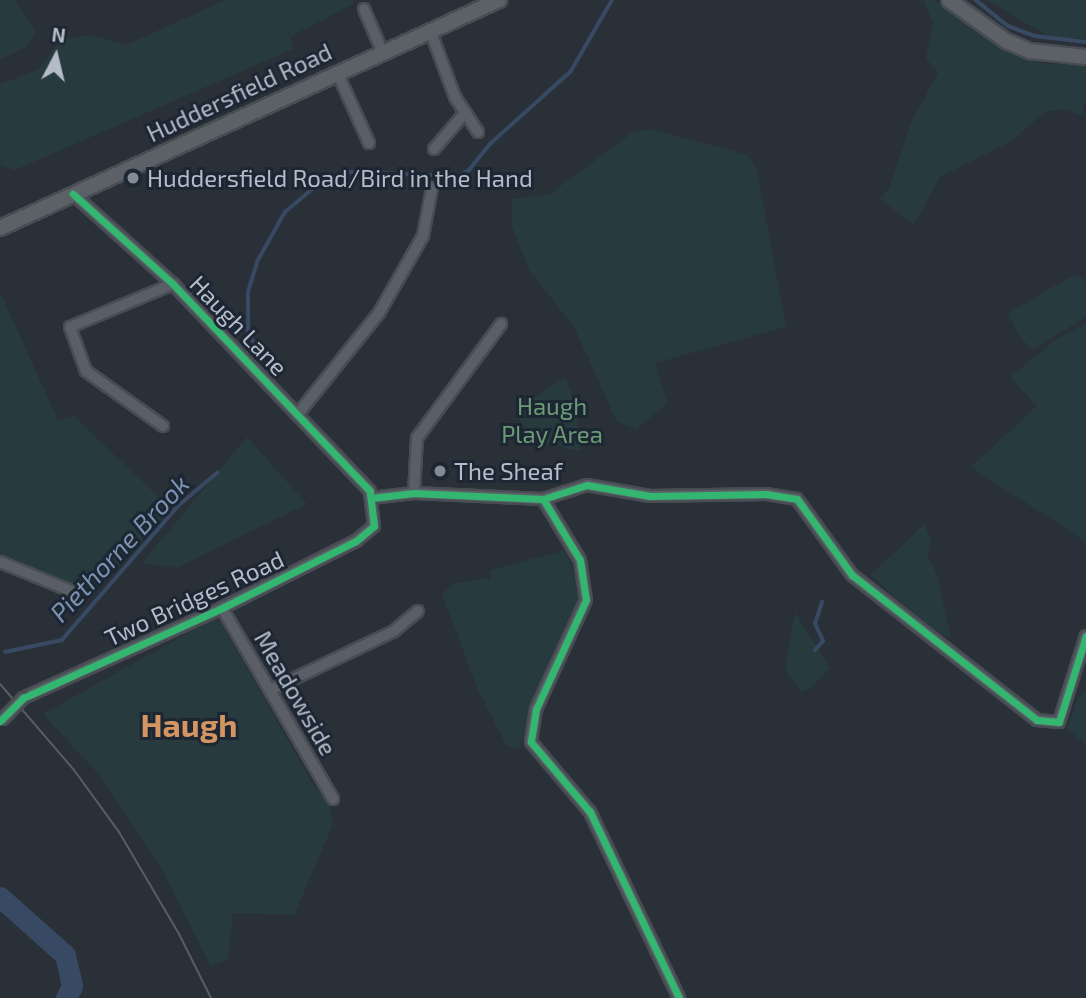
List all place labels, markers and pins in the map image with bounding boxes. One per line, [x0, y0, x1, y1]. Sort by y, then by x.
place label: Huddersfield Road/Bird in the Hand [147, 164, 533, 192]
marker: Huddersfield Road/Bird in the Hand [125, 170, 141, 186]
place label: The Sheaf [454, 457, 563, 485]
marker: The Sheaf [432, 463, 448, 479]

